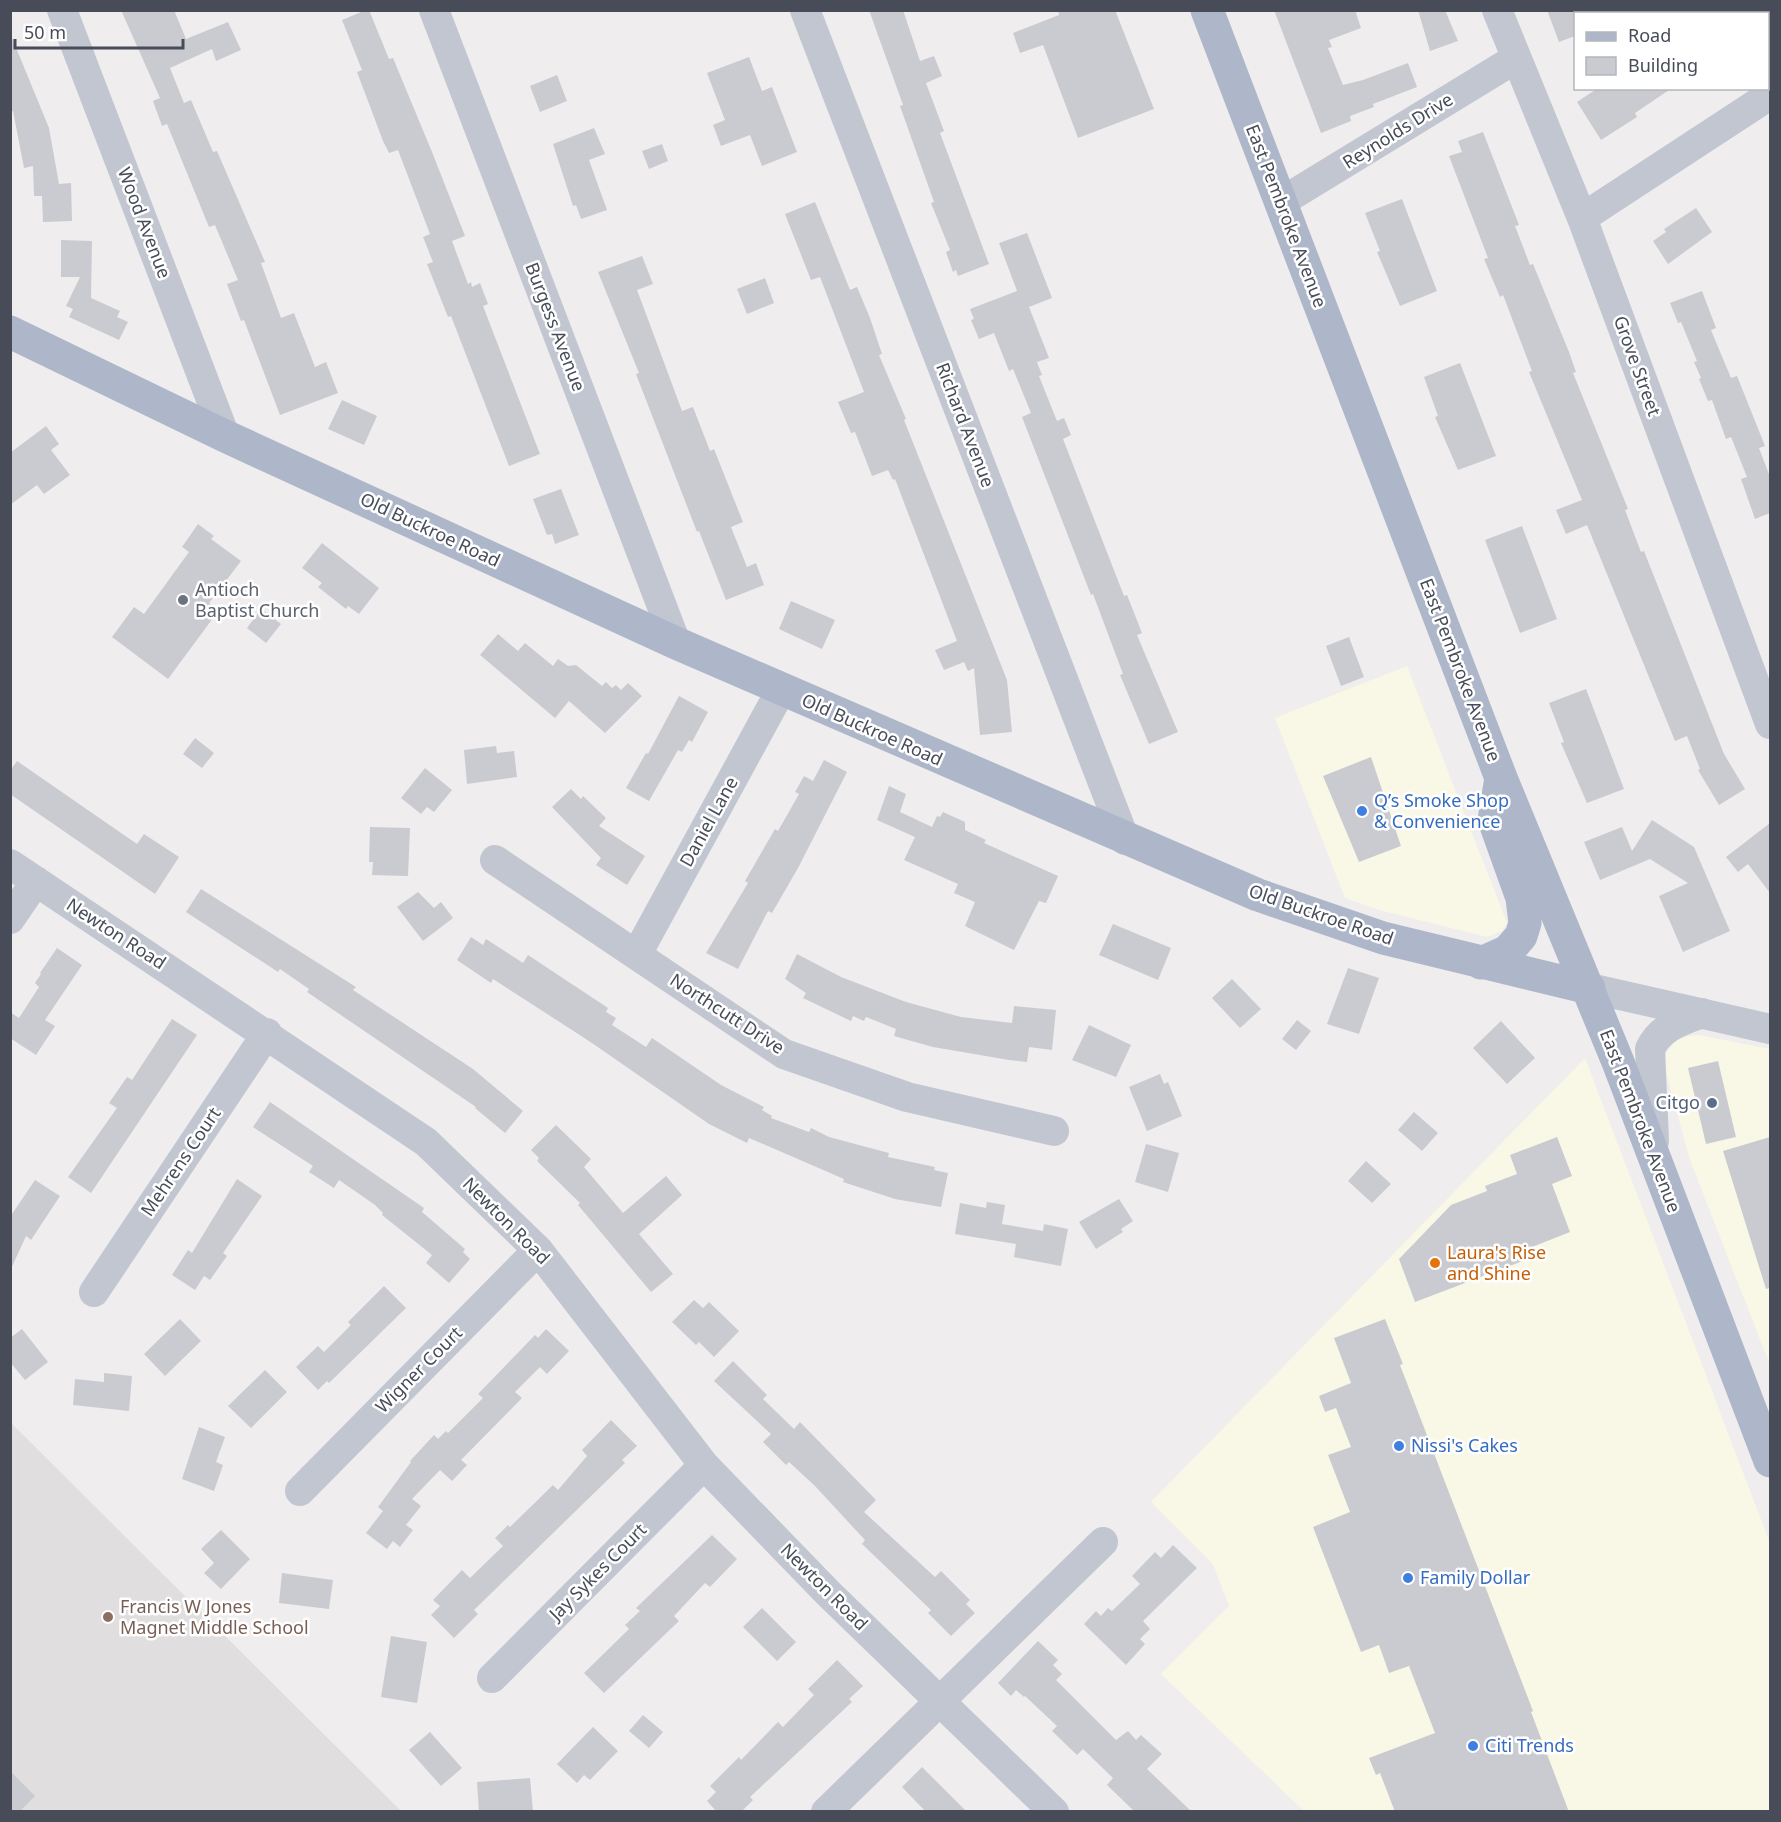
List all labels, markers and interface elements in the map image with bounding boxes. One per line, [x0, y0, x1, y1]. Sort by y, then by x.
scale bar [15, 12, 183, 50]
legend [1574, 12, 1769, 90]
text: 50 m [24, 20, 66, 44]
text: Road [1628, 23, 1671, 47]
text: Building [1628, 53, 1698, 77]
street label: Reynolds Drive [1338, 87, 1457, 174]
street label: East Pembroke Avenue [1241, 121, 1333, 311]
street label: Wood Avenue [113, 164, 177, 282]
street label: Burgess Avenue [520, 259, 592, 395]
street label: Grove Street [1609, 312, 1667, 420]
street label: Richard Avenue [931, 359, 1001, 490]
street label: Old Buckroe Road [357, 486, 504, 572]
street label: East Pembroke Avenue [1415, 575, 1507, 765]
place label: Antioch Baptist Church [195, 577, 319, 622]
marker: Antioch Baptist Church [176, 593, 190, 607]
street label: Old Buckroe Road [798, 687, 947, 771]
street label: Daniel Lane [674, 772, 743, 871]
place label: Q’s Smoke Shop & Convenience [1374, 788, 1509, 833]
marker: Q’s Smoke Shop & Convenience [1355, 804, 1369, 818]
street label: Old Buckroe Road [1246, 878, 1397, 950]
street label: Newton Road [62, 892, 171, 974]
street label: Northcutt Drive [666, 967, 789, 1059]
street label: East Pembroke Avenue [1595, 1026, 1687, 1216]
place label: Citgo [1656, 1090, 1700, 1114]
marker: Citgo [1705, 1096, 1719, 1110]
street label: Mehrens Court [135, 1102, 226, 1221]
street label: Newton Road [458, 1171, 556, 1269]
place label: Laura's Rise and Shine [1447, 1240, 1546, 1285]
marker: Laura's Rise and Shine [1428, 1256, 1442, 1270]
street label: Wigner Court [370, 1320, 467, 1418]
place label: Nissi's Cakes [1411, 1433, 1518, 1457]
marker: Nissi's Cakes [1392, 1439, 1406, 1453]
street label: Jay Sykes Court [542, 1517, 651, 1627]
street label: Newton Road [776, 1537, 874, 1635]
place label: Family Dollar [1420, 1565, 1531, 1589]
marker: Family Dollar [1401, 1571, 1415, 1585]
place label: Francis W Jones Magnet Middle School [120, 1594, 309, 1639]
marker: Francis W Jones Magnet Middle School [101, 1610, 115, 1624]
place label: Citi Trends [1485, 1733, 1574, 1757]
marker: Citi Trends [1466, 1739, 1480, 1753]

